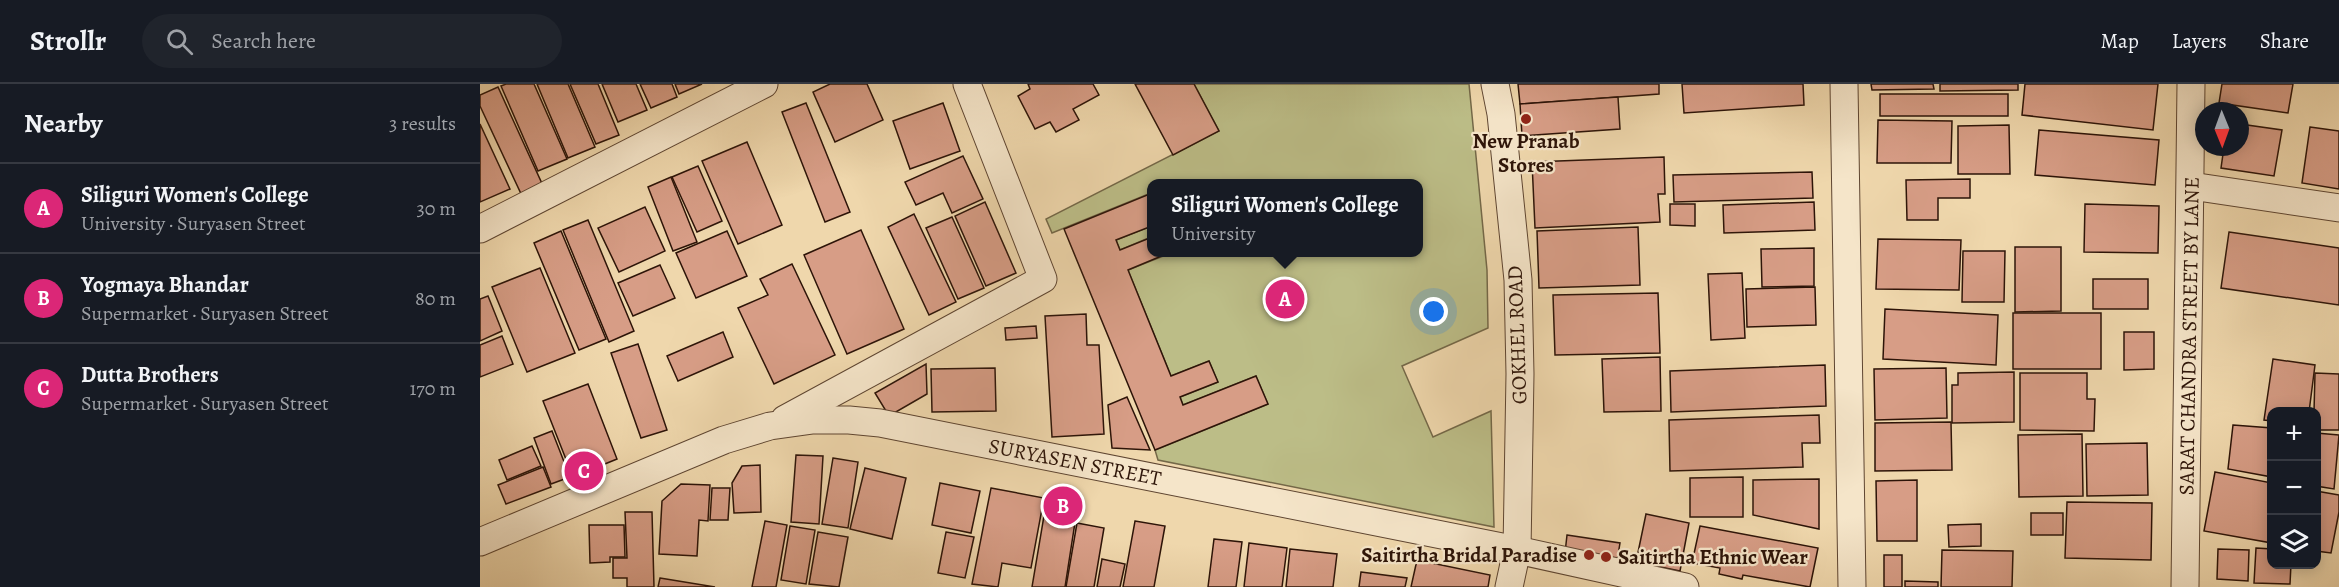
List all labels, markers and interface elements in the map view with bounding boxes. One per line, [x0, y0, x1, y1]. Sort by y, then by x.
search box [142, 14, 562, 68]
text: Strollr [30, 22, 106, 60]
icon: search [163, 25, 196, 58]
text: Search here [211, 26, 316, 56]
text: Map [2100, 27, 2139, 55]
text: Layers [2172, 27, 2227, 55]
text: Share [2260, 27, 2309, 55]
north arrow [2195, 102, 2249, 156]
text: Nearby [24, 106, 103, 141]
text: 3 results [389, 110, 456, 137]
marker: New Pranab Stores [1519, 112, 1533, 126]
place label: New Pranab Stores [1472, 127, 1580, 179]
street label: SARAT CHANDRA STREET BY LANE [2172, 176, 2206, 496]
popup [1147, 179, 1423, 257]
text: Siliguri Women's College [81, 180, 309, 210]
text: Siliguri Women's College [1171, 190, 1399, 220]
text: A [37, 195, 50, 222]
text: 30 m [416, 195, 456, 222]
text: University · Suryasen Street [81, 210, 306, 237]
text: University [1171, 220, 1255, 247]
street label: GOKHEL ROAD [1501, 265, 1533, 405]
text: Yogmaya Bhandar [81, 270, 249, 300]
pin: A [1266, 276, 1304, 322]
text: B [37, 285, 50, 312]
text: 80 m [415, 285, 456, 312]
your location [1419, 297, 1448, 326]
text: Supermarket · Suryasen Street [81, 300, 329, 327]
text: Dutta Brothers [81, 360, 219, 390]
text: C [37, 375, 50, 402]
text: 170 m [410, 375, 456, 402]
text: Supermarket · Suryasen Street [81, 390, 329, 417]
map controls [2267, 407, 2321, 569]
button: + [2267, 407, 2321, 461]
street label: SURYASEN STREET [986, 432, 1164, 493]
pin: C [564, 448, 604, 494]
button: − [2267, 461, 2321, 515]
pin: B [1044, 484, 1082, 528]
button: layers [2267, 515, 2321, 569]
place label: Saitirtha Bridal Paradise [1361, 541, 1577, 569]
place label: Saitirtha Ethnic Wear [1618, 543, 1808, 571]
marker: Saitirtha Bridal Paradise [1582, 548, 1596, 562]
marker: Saitirtha Ethnic Wear [1599, 550, 1613, 564]

